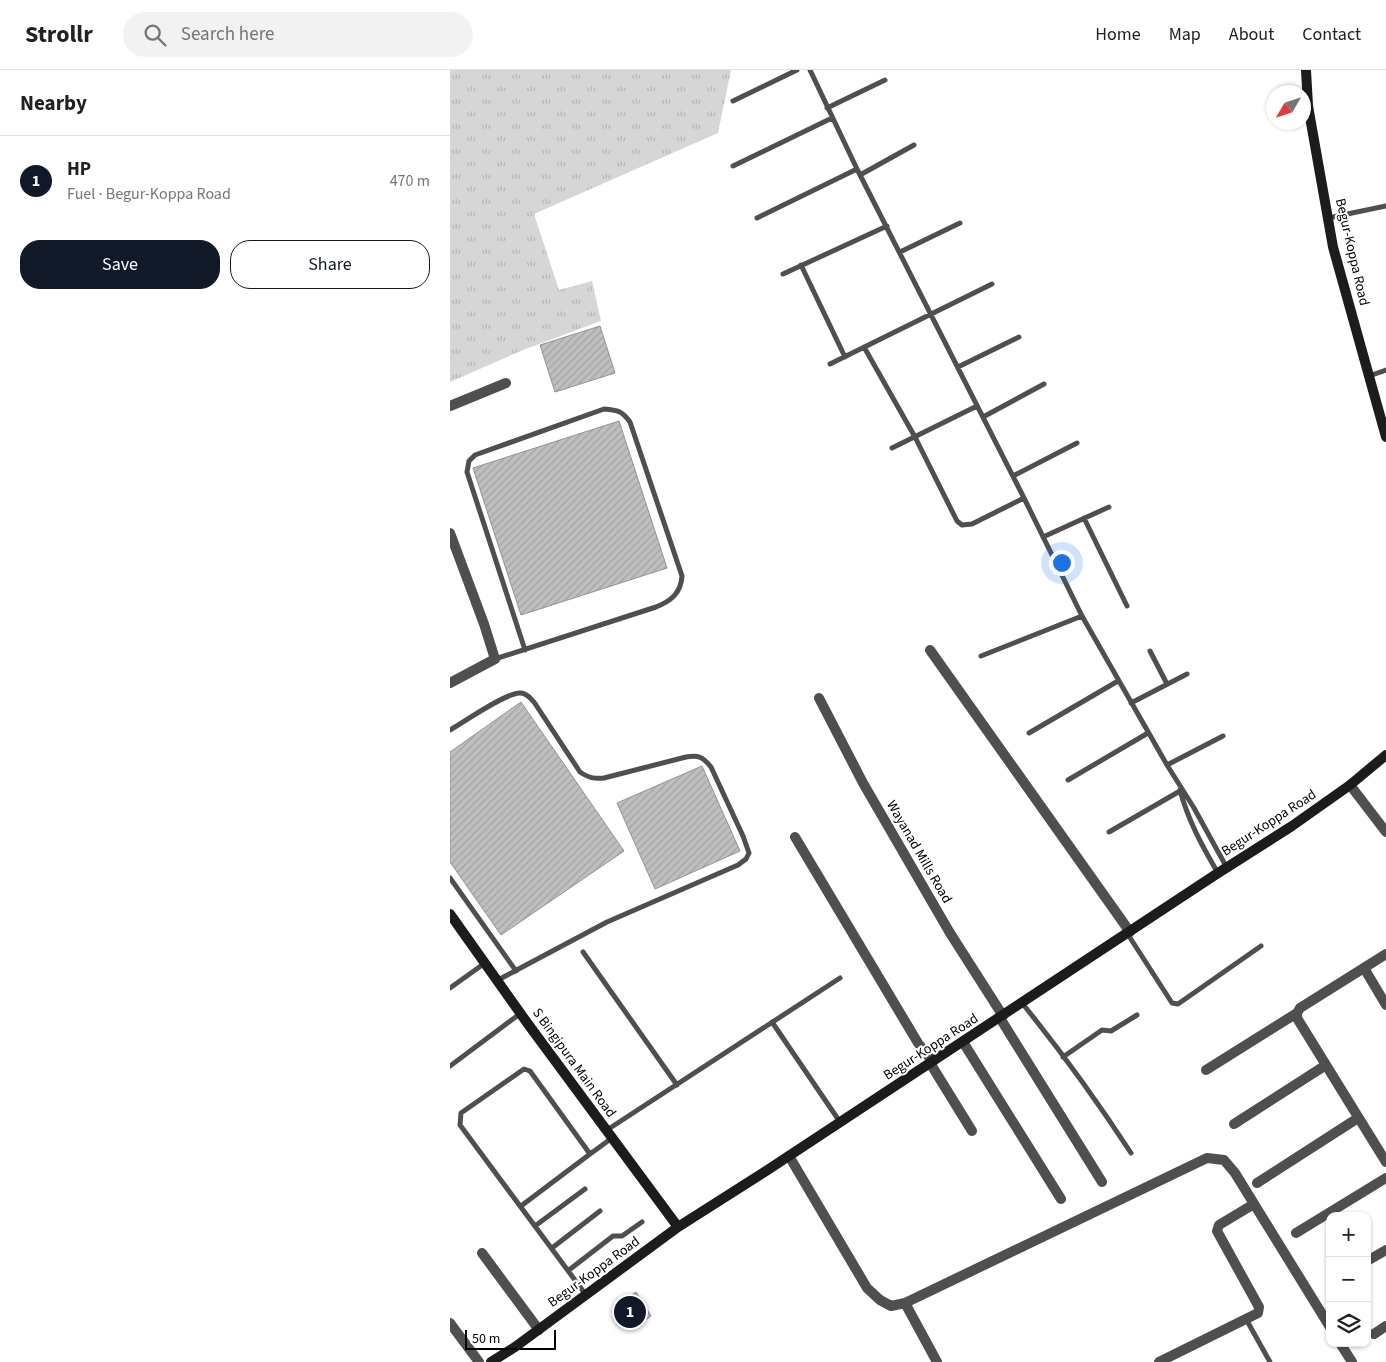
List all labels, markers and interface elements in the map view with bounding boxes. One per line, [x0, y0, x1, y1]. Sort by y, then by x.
search box [123, 12, 473, 57]
text: Strollr [25, 17, 93, 52]
icon: search [141, 21, 169, 49]
text: Search here [181, 21, 274, 48]
text: Home [1095, 22, 1141, 47]
text: Map [1169, 22, 1201, 47]
text: About [1229, 22, 1274, 47]
text: Contact [1302, 22, 1361, 47]
north arrow [1266, 85, 1311, 130]
text: Nearby [20, 88, 87, 118]
text: HP [67, 156, 91, 183]
text: 1 [32, 170, 40, 192]
text: 470 m [390, 170, 430, 192]
text: Fuel · Begur-Koppa Road [67, 183, 231, 205]
street label: Begur-Koppa Road [1330, 196, 1374, 308]
button: Save [20, 240, 220, 289]
button: Share [230, 240, 430, 289]
your location [1049, 550, 1075, 576]
street label: Begur-Koppa Road [1218, 785, 1320, 861]
street label: Wayanad Mills Road [881, 797, 957, 907]
street label: S Bingipura Main Road [527, 1004, 621, 1122]
street label: Begur-Koppa Road [880, 1009, 982, 1085]
map controls [1326, 1212, 1371, 1347]
button: + [1326, 1212, 1371, 1257]
street label: Begur-Koppa Road [544, 1232, 644, 1312]
button: − [1326, 1257, 1371, 1302]
pin: 1 [614, 1293, 646, 1331]
button: layers [1326, 1302, 1371, 1347]
scale bar [465, 1327, 556, 1350]
text: 50 m [472, 1329, 500, 1349]

